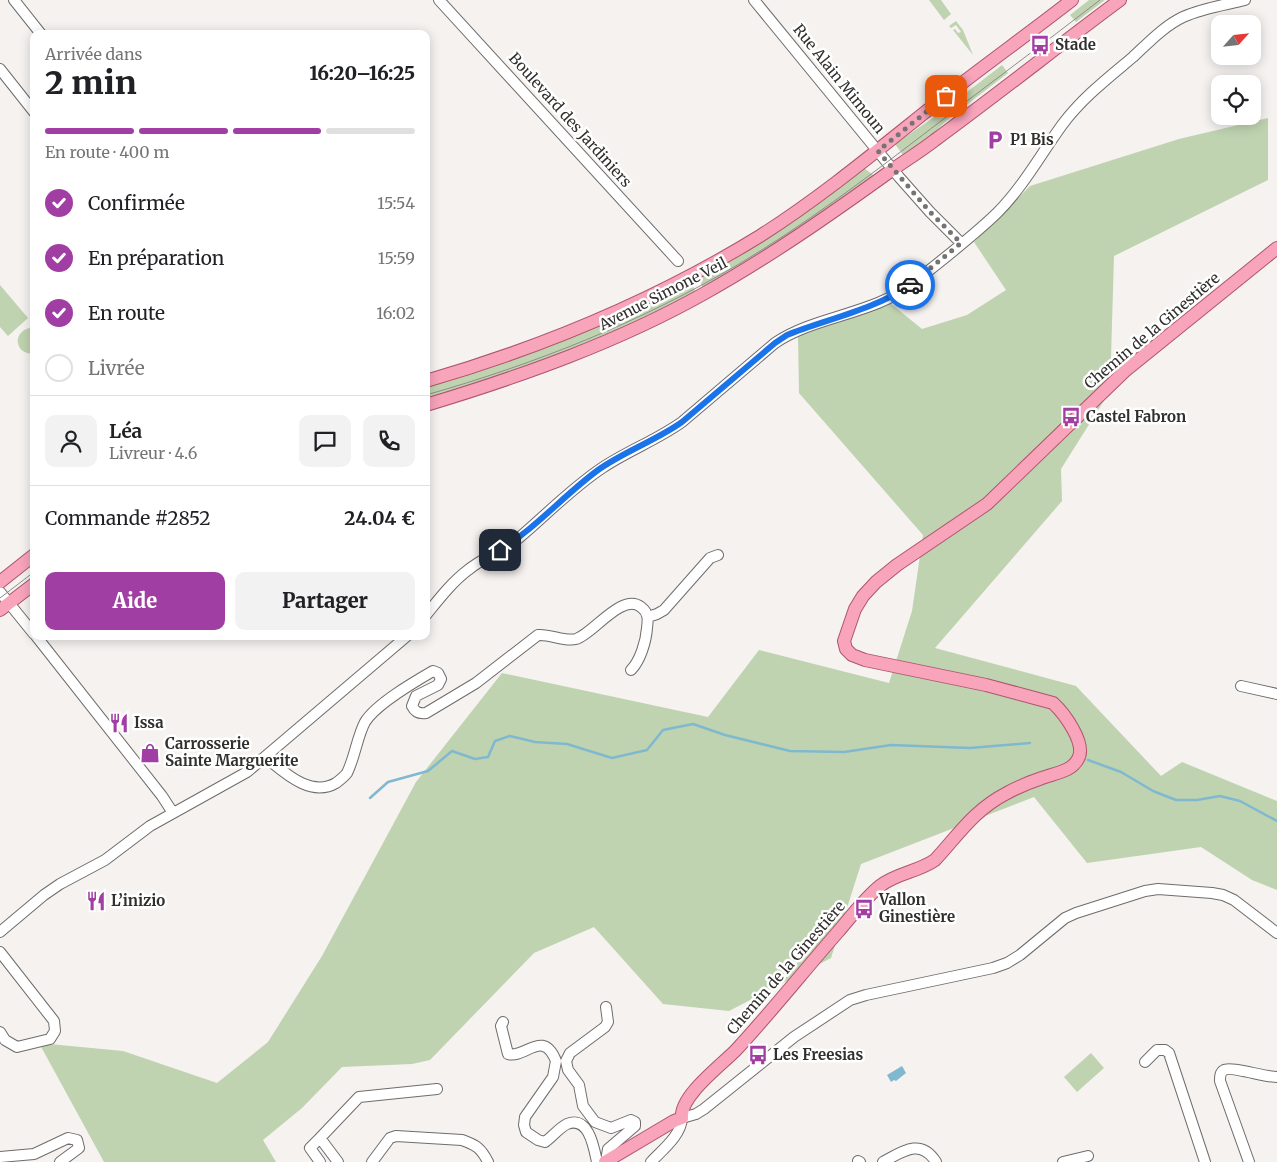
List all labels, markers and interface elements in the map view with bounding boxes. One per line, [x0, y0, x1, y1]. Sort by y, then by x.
north arrow [1211, 15, 1261, 65]
map controls [1211, 15, 1261, 125]
street label: Rue Alain Mimoun [789, 20, 889, 137]
bus stop icon: Stade [1029, 34, 1051, 56]
place label: Stade [1055, 35, 1096, 54]
text: Arrivée dans [45, 44, 142, 64]
street label: Boulevard des Jardiniers [505, 49, 636, 191]
text: 16:20–16:25 [309, 61, 415, 85]
text: 2 min [45, 63, 137, 103]
pin [925, 75, 967, 117]
button: locate [1211, 75, 1261, 125]
icon: bag [932, 82, 960, 110]
parking icon: P1 Bis [984, 129, 1006, 151]
place label: P1 Bis [1010, 130, 1054, 149]
text: En route · 400 m [45, 142, 169, 162]
icon: check [45, 189, 73, 217]
text: Confirmée [88, 191, 185, 215]
text: 15:54 [377, 193, 415, 213]
icon: check [45, 244, 73, 272]
text: En préparation [88, 246, 224, 270]
text: 15:59 [378, 248, 415, 268]
street label: Avenue Simone Veil [595, 253, 730, 335]
courier [885, 260, 935, 310]
street label: Chemin de la Ginestière [1080, 268, 1223, 393]
icon: car [896, 271, 924, 299]
icon: check [45, 299, 73, 327]
text: En route [88, 301, 165, 325]
text: 16:02 [376, 303, 415, 323]
text: Livrée [88, 356, 145, 380]
bus stop icon: Castel Fabron [1060, 406, 1082, 428]
place label: Castel Fabron [1086, 407, 1186, 426]
button: person [45, 415, 97, 467]
button: chat [299, 415, 351, 467]
button: phone [363, 415, 415, 467]
text: Léa [109, 419, 142, 443]
text: Livreur · 4.6 [109, 443, 197, 463]
text: Commande #2852 [45, 506, 211, 530]
text: 24.04 € [344, 506, 415, 530]
pin [479, 529, 521, 571]
icon: home [486, 536, 514, 564]
button: Aide [45, 572, 225, 630]
button: Partager [235, 572, 415, 630]
restaurant icon: Issa [108, 712, 130, 734]
place label: Issa [134, 713, 164, 732]
place label: Carrosserie Sainte Marguerite [165, 734, 298, 770]
shop icon: Carrosserie Sainte Marguerite [139, 742, 161, 764]
restaurant icon: L’inizio [85, 890, 107, 912]
place label: Vallon Ginestière [878, 890, 955, 926]
place label: L’inizio [111, 891, 165, 910]
street label: Chemin de la Ginestière [722, 897, 849, 1038]
bus stop icon: Vallon Ginestière [853, 898, 875, 920]
bus stop icon: Les Freesias [747, 1044, 769, 1066]
place label: Les Freesias [773, 1045, 863, 1064]

